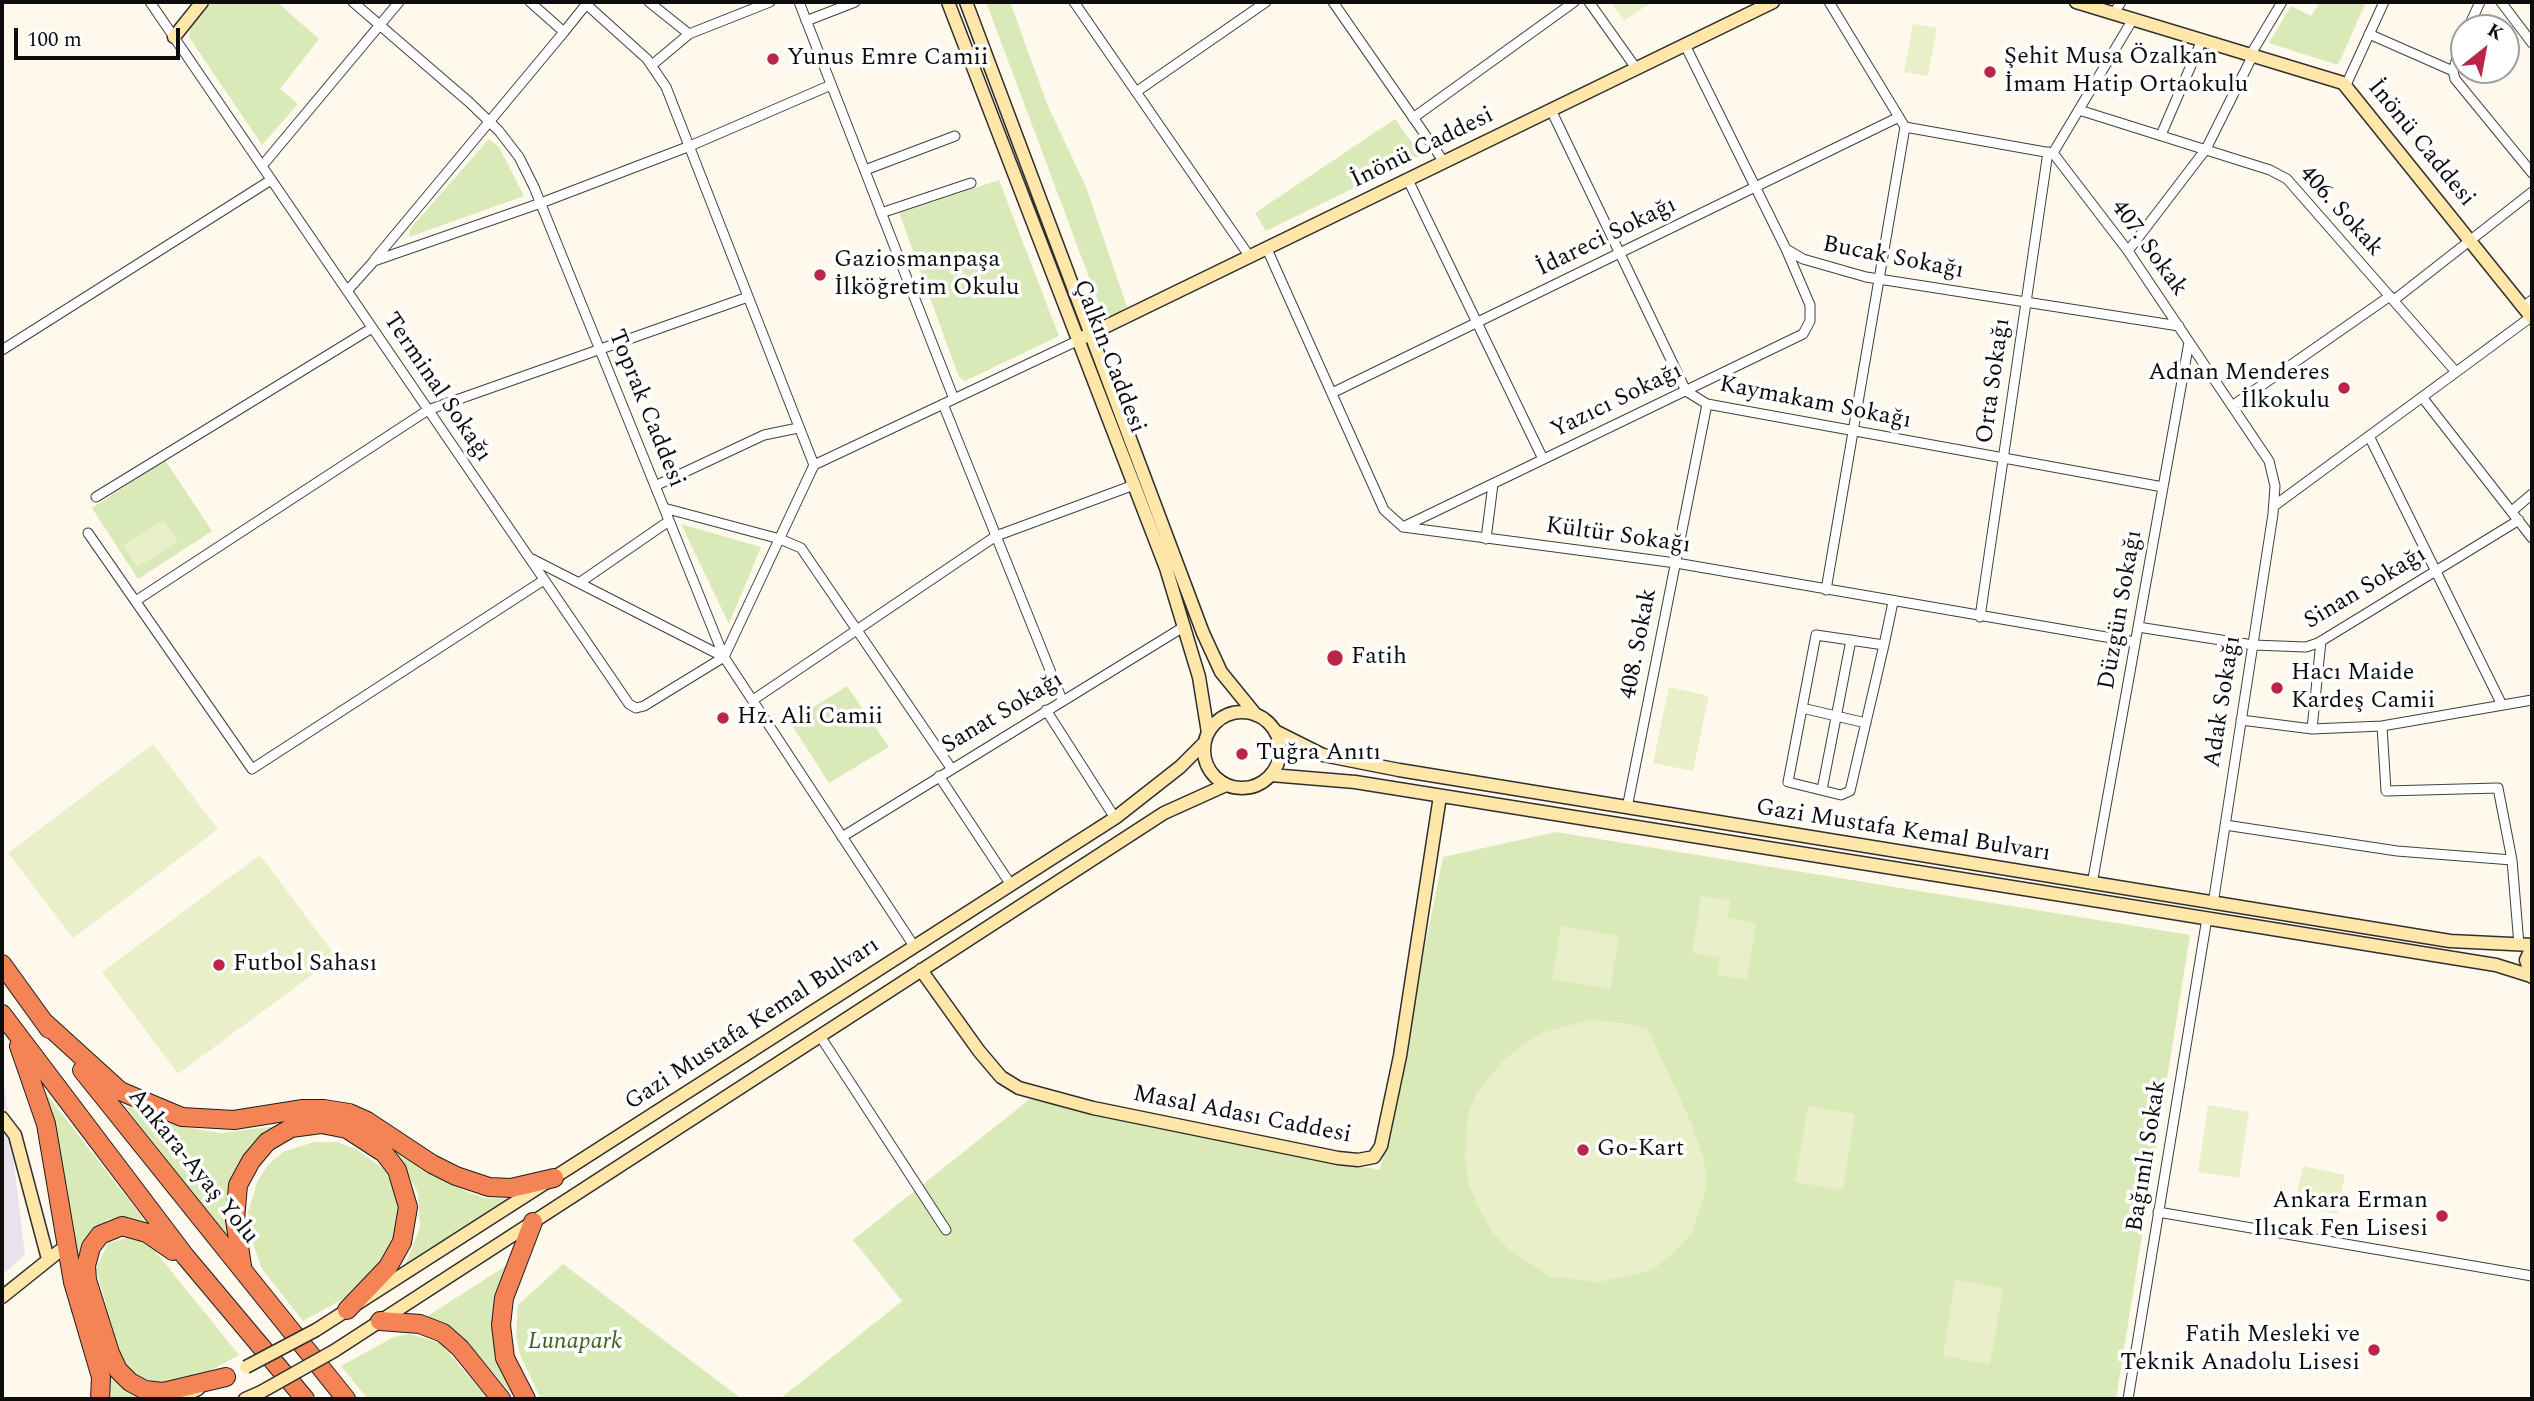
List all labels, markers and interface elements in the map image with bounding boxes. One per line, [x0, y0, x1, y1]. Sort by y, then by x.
scale bar [18, 14, 184, 58]
north arrow [2450, 14, 2520, 84]
text: K [2481, 16, 2509, 49]
text: 100 m [27, 24, 82, 56]
place label: Şehit Musa Özalkan İmam Hatip Ortaokulu [2004, 44, 2248, 100]
place label: Yunus Emre Camii [787, 45, 988, 73]
marker: Yunus Emre Camii [765, 51, 781, 67]
marker: Şehit Musa Özalkan İmam Hatip Ortaokulu [1982, 64, 1998, 80]
street label: İnönü Caddesi [2360, 75, 2480, 213]
street label: İnönü Caddesi [1347, 102, 1499, 196]
street label: 406. Sokak [2292, 161, 2388, 263]
street label: İdareci Sokağı [1532, 192, 1682, 284]
street label: 407. Sokak [2103, 195, 2193, 303]
street label: Bucak Sokağı [1820, 231, 1966, 287]
place label: Gaziosmanpaşa İlköğretim Okulu [834, 247, 1019, 303]
marker: Gaziosmanpaşa İlköğretim Okulu [812, 267, 828, 283]
street label: Çalkın Caddesi [1066, 276, 1150, 438]
street label: Terminal Sokağı [375, 308, 497, 468]
street label: Orta Sokağı [1972, 316, 2018, 446]
street label: Toprak Caddesi [600, 326, 690, 492]
street label: Yazıcı Sokağı [1547, 358, 1687, 446]
place label: Adnan Menderes İlkokulu [2148, 360, 2330, 416]
street label: Kaymakam Sokağı [1717, 371, 1913, 437]
marker: Adnan Menderes İlkokulu [2336, 380, 2352, 396]
street label: Kültür Sokağı [1544, 513, 1692, 561]
street label: Düzgün Sokağı [2094, 528, 2150, 692]
street label: Sinan Sokağı [2300, 541, 2432, 637]
street label: 408. Sokak [1615, 586, 1665, 702]
street label: Adak Sokağı [2199, 634, 2249, 770]
place label: Fatih [1351, 644, 1407, 672]
marker: Fatih [1325, 648, 1345, 668]
place label: Hacı Maide Kardeş Camii [2291, 660, 2435, 716]
street label: Sanat Sokağı [937, 667, 1069, 761]
marker: Hacı Maide Kardeş Camii [2269, 680, 2285, 696]
place label: Hz. Ali Camii [737, 704, 883, 732]
marker: Hz. Ali Camii [715, 710, 731, 726]
place label: Tuğra Anıtı [1256, 740, 1381, 768]
marker: Tuğra Anıtı [1234, 746, 1250, 762]
street label: Gazi Mustafa Kemal Bulvarı [1754, 794, 2052, 870]
street label: Gazi Mustafa Kemal Bulvarı [620, 932, 886, 1118]
place label: Futbol Sahası [233, 951, 377, 979]
marker: Futbol Sahası [211, 957, 227, 973]
street label: Bağımlı Sokak [2122, 1078, 2174, 1234]
street label: Masal Adası Caddesi [1130, 1081, 1354, 1151]
street label: Ankara-Ayaş Yolu [120, 1083, 264, 1251]
place label: Go-Kart [1597, 1136, 1684, 1164]
marker: Go-Kart [1575, 1142, 1591, 1158]
place label: Ankara Erman Ilıcak Fen Lisesi [2253, 1188, 2428, 1244]
marker: Ankara Erman Ilıcak Fen Lisesi [2434, 1208, 2450, 1224]
place label: Fatih Mesleki ve Teknik Anadolu Lisesi [2120, 1322, 2360, 1378]
park label: Lunapark [528, 1329, 622, 1357]
marker: Fatih Mesleki ve Teknik Anadolu Lisesi [2366, 1342, 2382, 1358]

